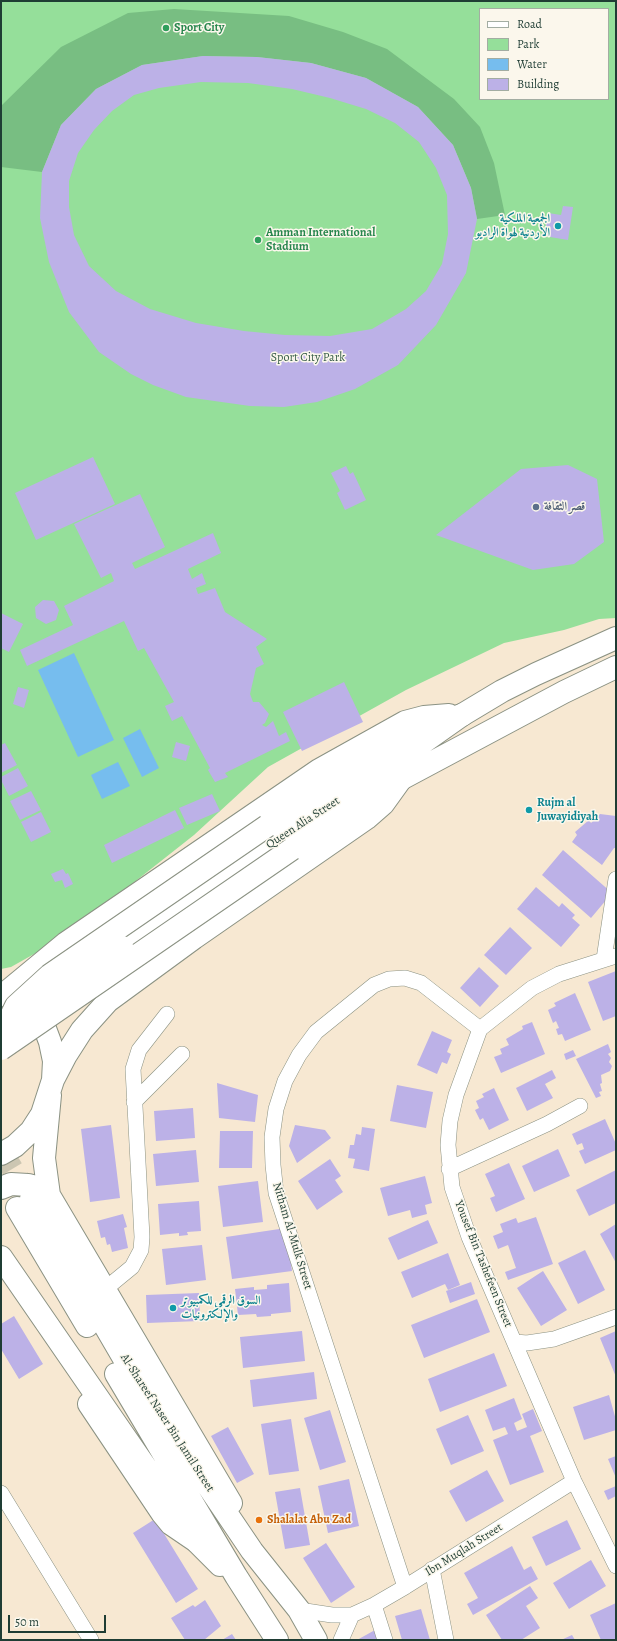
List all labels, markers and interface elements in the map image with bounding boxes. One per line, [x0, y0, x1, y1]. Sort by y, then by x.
legend [479, 8, 609, 100]
text: Road [517, 16, 542, 32]
place label: Sport City [174, 21, 224, 35]
marker: Sport City [161, 23, 171, 33]
text: Park [517, 36, 540, 52]
text: Water [517, 56, 547, 72]
text: Building [517, 76, 559, 92]
place label: الجمعية الملكية الأردنية لهواة الراديو [476, 212, 550, 240]
marker: الجمعية الملكية الأردنية لهواة الراديو [553, 221, 563, 231]
place label: Amman International Stadium [266, 226, 375, 254]
marker: Amman International Stadium [253, 235, 263, 245]
park label: Sport City Park [271, 351, 345, 365]
place label: قصر الثقافة [544, 500, 585, 514]
marker: قصر الثقافة [531, 502, 541, 512]
street label: Queen Alia Street [263, 794, 343, 852]
place label: Rujm al Juwayidiyah [537, 796, 598, 824]
marker: Rujm al Juwayidiyah [524, 805, 534, 815]
street label: Nitham Al-Mulk Street [269, 1181, 315, 1291]
street label: Yousef Bin Tashefeen Street [451, 1199, 515, 1329]
place label: السوق الرقمي للكمبيوتر والإلكترونيات [181, 1294, 261, 1322]
marker: السوق الرقمي للكمبيوتر والإلكترونيات [168, 1303, 178, 1313]
street label: Al-Shareef Naser Bin Jamil Street [117, 1351, 217, 1495]
place label: Shalalat Abu Zad [267, 1513, 351, 1527]
marker: Shalalat Abu Zad [254, 1515, 264, 1525]
street label: Ibn Muqlah Street [423, 1520, 505, 1580]
scale bar [10, 1607, 108, 1633]
text: 50 m [15, 1614, 39, 1630]

